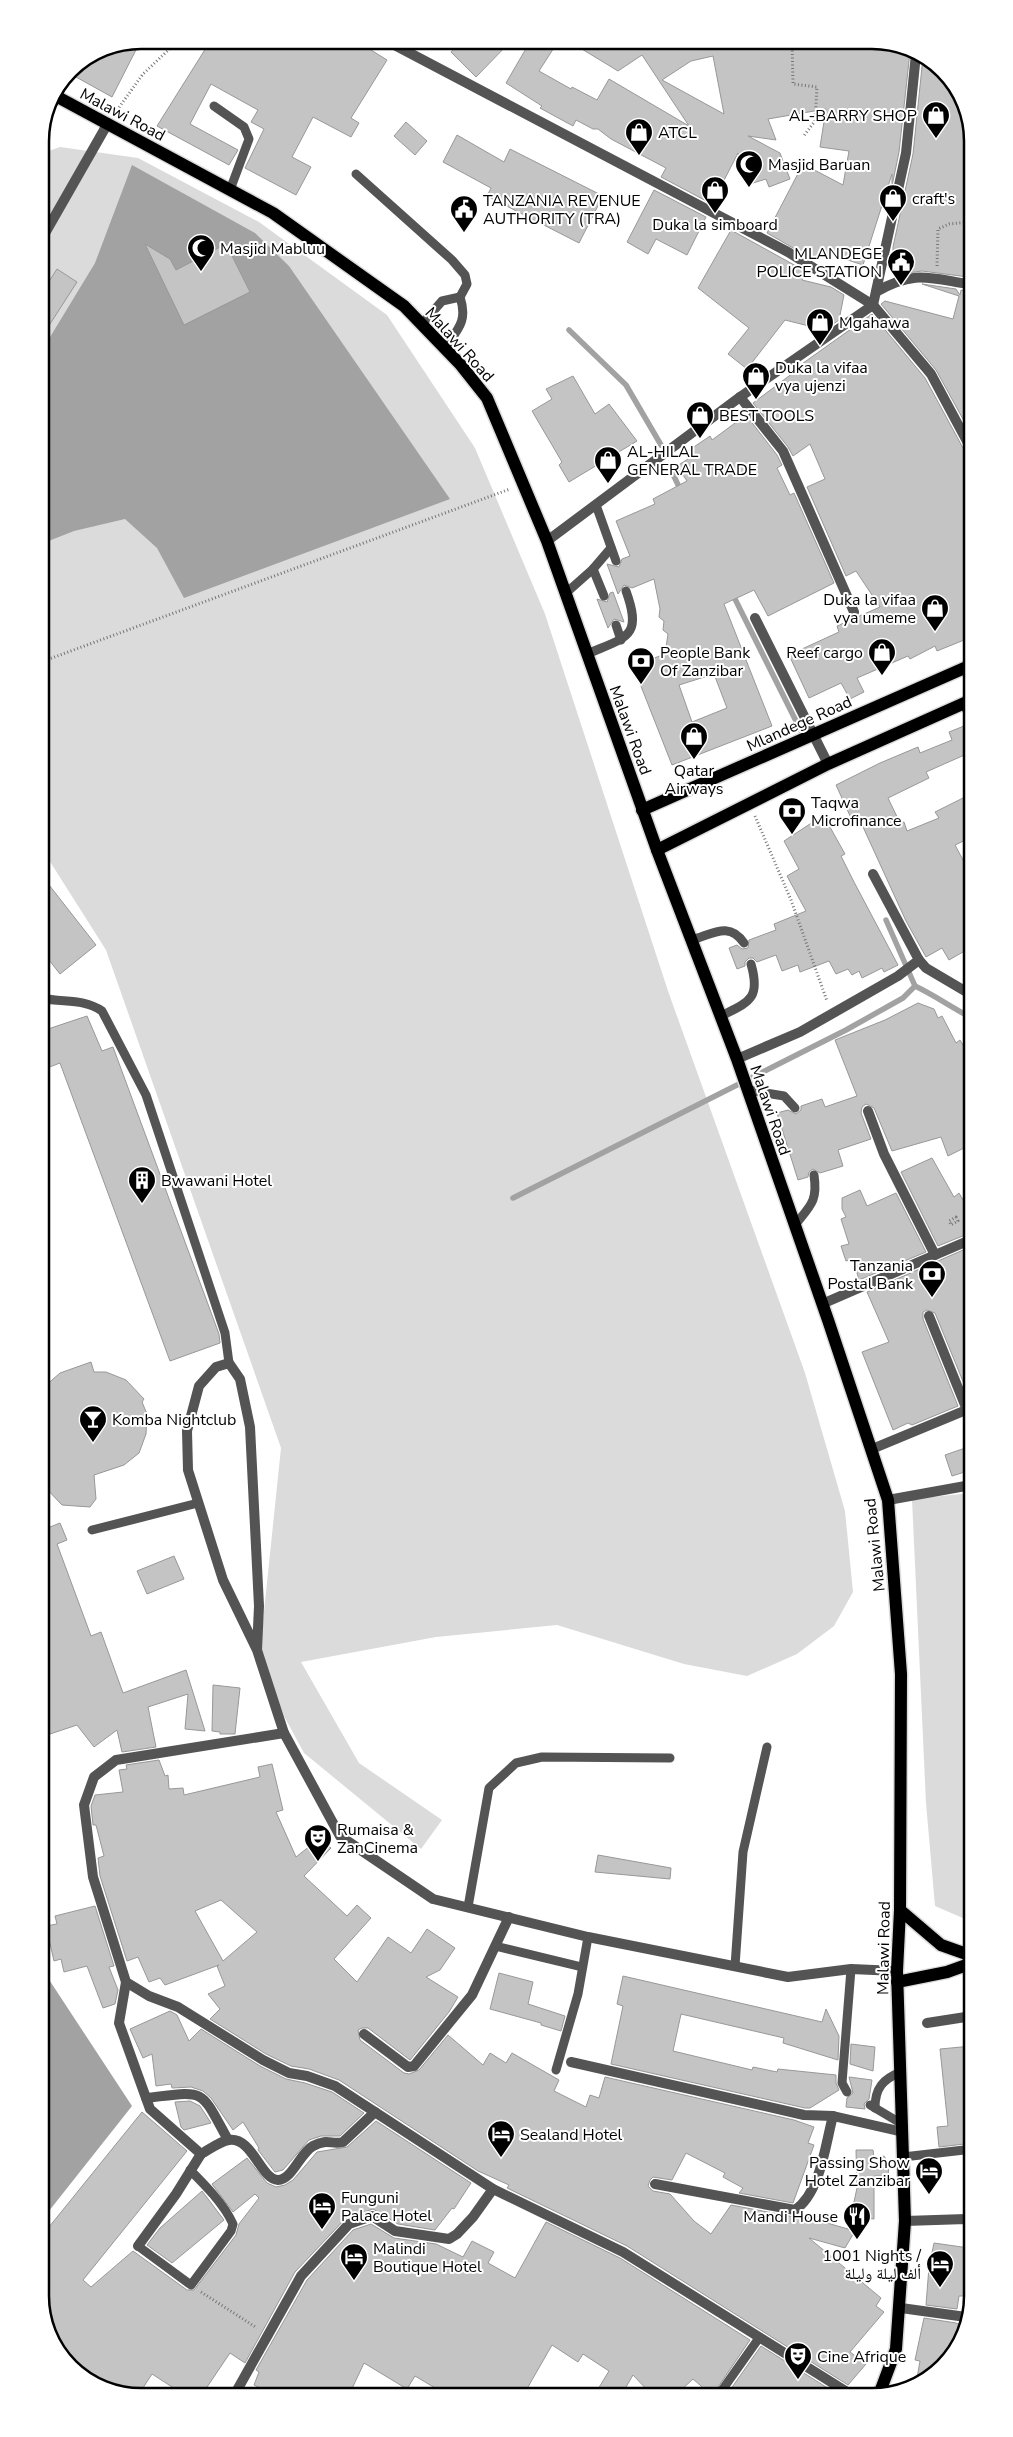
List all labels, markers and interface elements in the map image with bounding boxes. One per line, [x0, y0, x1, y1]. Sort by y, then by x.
street label: Malawi Road [76, 83, 169, 147]
shop icon: AL-BARRY SHOP [921, 100, 951, 139]
place label: AL-BARRY SHOP [789, 105, 917, 127]
shop icon: ATCL [624, 117, 654, 156]
place label: ATCL [658, 122, 697, 144]
mosque icon: Masjid Baruan [734, 149, 764, 188]
place label: Masjid Baruan [768, 154, 870, 176]
shop icon: Duka la simboard [700, 175, 730, 214]
shop icon: craft's [878, 183, 908, 222]
place label: craft's [912, 188, 955, 210]
place label: TANZANIA REVENUE AUTHORITY (TRA) [483, 190, 641, 230]
public building icon: TANZANIA REVENUE AUTHORITY (TRA) [449, 194, 479, 233]
place label: Duka la simboard [652, 214, 778, 236]
mosque icon: Masjid Mabluu [186, 233, 216, 272]
place label: Masjid Mabluu [220, 238, 325, 260]
place label: MLANDEGE POLICE STATION [756, 243, 882, 283]
public building icon: MLANDEGE POLICE STATION [886, 247, 916, 286]
street label: Malawi Road [420, 302, 499, 387]
shop icon: Mgahawa [805, 307, 835, 346]
place label: Mgahawa [839, 312, 910, 334]
place label: Duka la vifaa vya ujenzi [775, 357, 868, 397]
shop icon: Duka la vifaa vya ujenzi [741, 361, 771, 400]
shop icon: BEST TOOLS [685, 400, 715, 439]
place label: BEST TOOLS [719, 405, 814, 427]
place label: AL-HILAL GENERAL TRADE [627, 441, 757, 481]
shop icon: AL-HILAL GENERAL TRADE [593, 445, 623, 484]
place label: Duka la vifaa vya umeme [823, 589, 916, 629]
shop icon: Duka la vifaa vya umeme [920, 593, 950, 632]
shop icon: Reef cargo [867, 637, 897, 676]
place label: People Bank Of Zanzibar [660, 642, 751, 682]
place label: Reef cargo [786, 642, 863, 664]
bank icon: People Bank Of Zanzibar [626, 646, 656, 685]
street label: Malawi Road [604, 683, 656, 778]
street label: Mlandege Road [743, 691, 856, 757]
shop icon: Qatar Airways [679, 721, 709, 760]
place label: Qatar Airways [664, 760, 724, 800]
place label: Taqwa Microfinance [811, 792, 902, 832]
bank icon: Taqwa Microfinance [777, 796, 807, 835]
street label: Malawi Road [744, 1062, 796, 1158]
building icon: Bwawani Hotel [127, 1165, 157, 1204]
place label: Bwawani Hotel [161, 1170, 272, 1192]
place label: Tanzania Postal Bank [827, 1255, 914, 1295]
bank icon: Tanzania Postal Bank [917, 1259, 947, 1298]
bar icon: Komba Nightclub [78, 1404, 108, 1443]
place label: Komba Nightclub [112, 1409, 236, 1431]
street label: Malawi Road [859, 1497, 891, 1593]
place label: Rumaisa & ZanCinema [337, 1819, 418, 1859]
theatre icon: Rumaisa & ZanCinema [303, 1823, 333, 1862]
street label: Malawi Road [872, 1901, 896, 1995]
hotel icon: Sealand Hotel [486, 2119, 516, 2158]
place label: Sealand Hotel [520, 2124, 623, 2146]
place label: Passing Show Hotel Zanzibar [805, 2152, 911, 2192]
hotel icon: Passing Show Hotel Zanzibar [914, 2156, 944, 2195]
place label: Funguni Palace Hotel [341, 2187, 432, 2227]
hotel icon: Funguni Palace Hotel [307, 2191, 337, 2230]
restaurant icon: Mandi House [842, 2201, 872, 2240]
place label: Mandi House [743, 2206, 838, 2228]
place label: Malindi Boutique Hotel [373, 2238, 482, 2278]
hotel icon: Malindi Boutique Hotel [339, 2242, 369, 2281]
place label: 1001 Nights / ألف ليلة وليلة [823, 2245, 921, 2285]
hotel icon: 1001 Nights / ألف ليلة وليلة [925, 2249, 955, 2288]
theatre icon: Cine Afrique [783, 2341, 813, 2380]
place label: Cine Afrique [817, 2346, 906, 2368]

